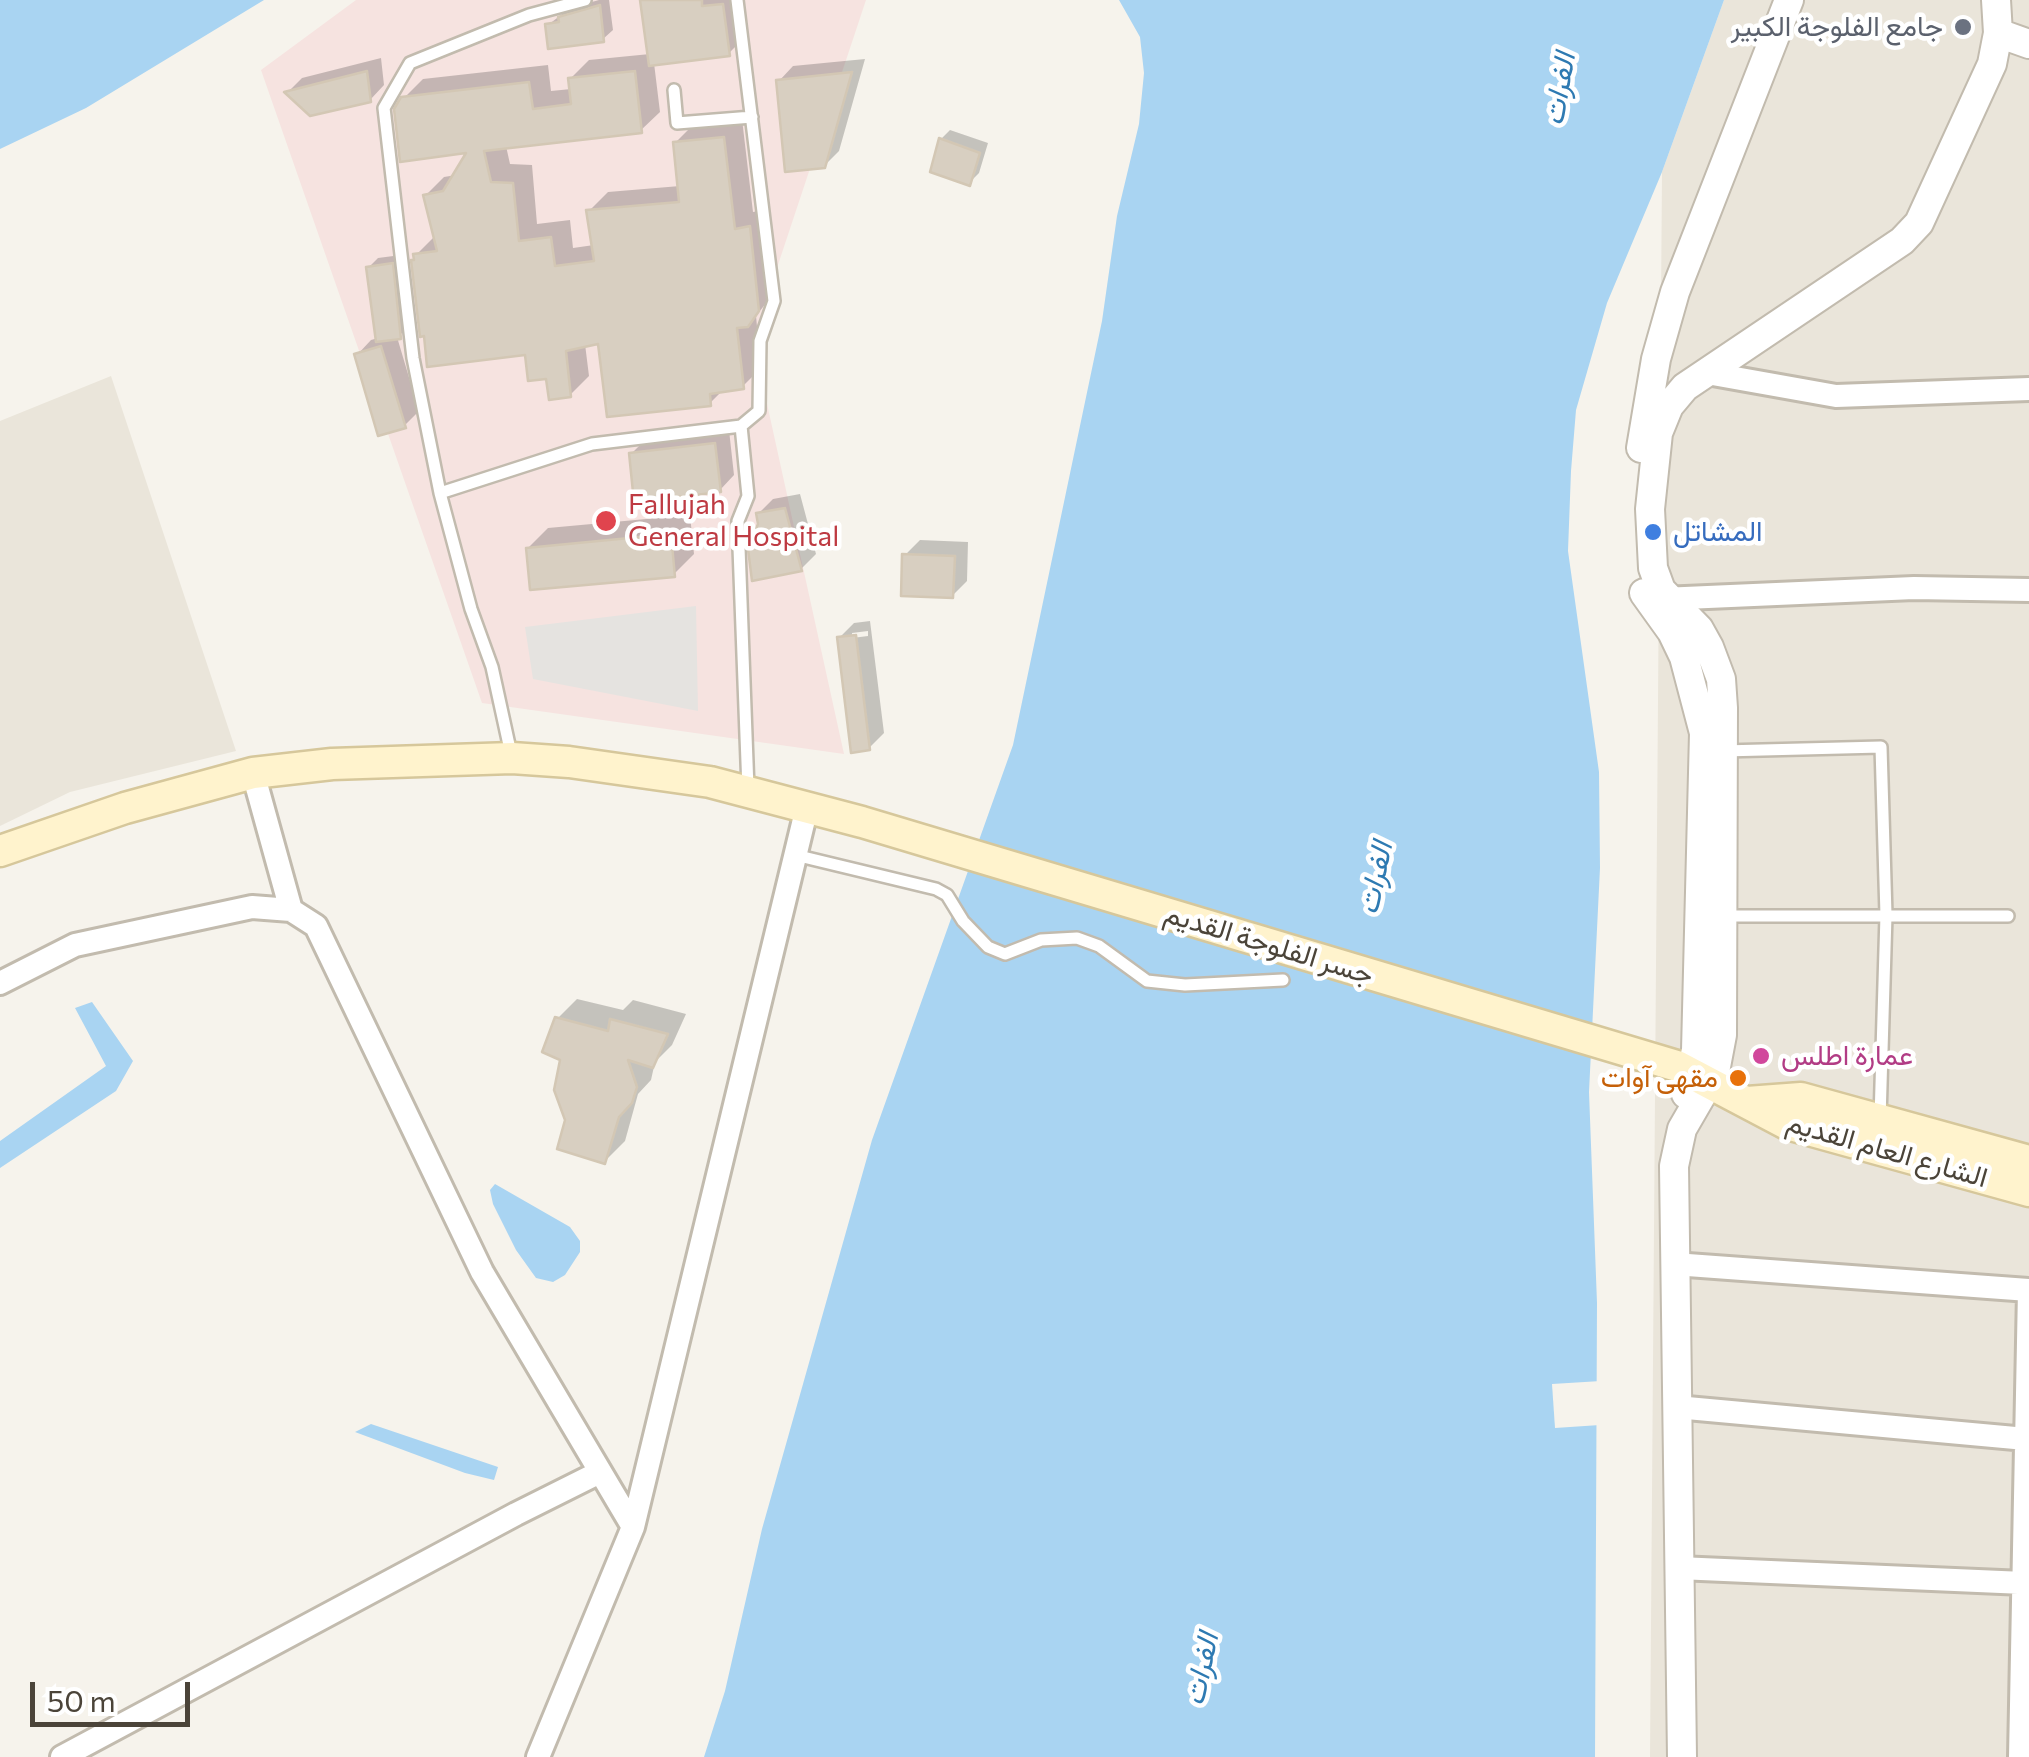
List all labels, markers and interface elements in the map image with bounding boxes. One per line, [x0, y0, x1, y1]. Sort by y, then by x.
place label: جامع الفلوجة الكبير [1731, 10, 1943, 44]
marker: جامع الفلوجة الكبير [1952, 16, 1974, 38]
water label: الفرات [1535, 50, 1583, 128]
place label: Fallujah General Hospital [628, 488, 839, 554]
marker: Fallujah General Hospital [593, 508, 619, 534]
place label: المشاتل [1673, 515, 1763, 549]
marker: المشاتل [1642, 521, 1664, 543]
water label: الفرات [1350, 838, 1400, 918]
street label: جسر الفلوجة القديم [1160, 896, 1378, 992]
place label: عمارة اطلس [1781, 1039, 1913, 1073]
marker: عمارة اطلس [1750, 1045, 1772, 1067]
place label: مقهى آوات [1601, 1061, 1718, 1095]
marker: مقهى آوات [1727, 1067, 1749, 1089]
street label: الشارع العام القديم [1783, 1105, 1991, 1195]
water label: الفرات [1176, 1629, 1226, 1709]
scale bar [35, 1662, 195, 1724]
text: 50 m [47, 1681, 116, 1718]

